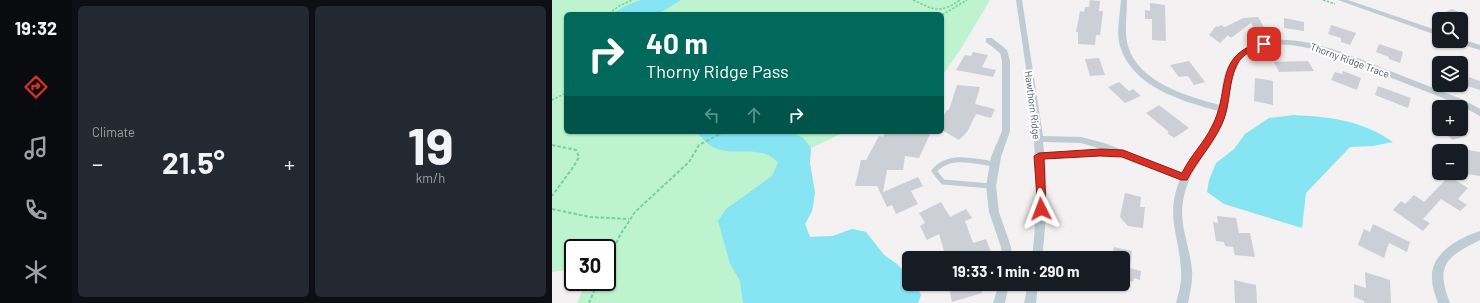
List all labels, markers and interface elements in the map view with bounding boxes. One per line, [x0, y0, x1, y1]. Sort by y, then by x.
map controls [1432, 12, 1468, 180]
button: search [1432, 12, 1468, 48]
text: 19:32 [15, 17, 57, 39]
text: 40 m [646, 26, 708, 60]
pin [1247, 27, 1281, 61]
icon: right [580, 28, 632, 80]
icon: arrive [1253, 33, 1275, 55]
street label: Thorny Ridge Trace [1309, 40, 1391, 80]
button: layers [1432, 56, 1468, 92]
text: Thorny Ridge Pass [646, 60, 789, 82]
street label: Hawthorn Ridge [1023, 70, 1043, 140]
icon: directions [22, 73, 50, 101]
button: + [1432, 100, 1468, 136]
icon: left [701, 104, 723, 126]
icon: ahead [743, 104, 765, 126]
icon: right [785, 104, 807, 126]
text: 19 [407, 113, 454, 175]
text: Climate [92, 124, 135, 140]
icon: music [22, 134, 50, 162]
text: 21.5° [162, 144, 225, 180]
button: − [1432, 144, 1468, 180]
text: − [92, 150, 103, 176]
text: + [284, 150, 295, 176]
text: km/h [416, 170, 445, 186]
position arrow [1020, 188, 1062, 230]
icon: phone [22, 196, 50, 224]
speed limit sign: 30 [564, 239, 616, 291]
icon: climate [22, 258, 50, 286]
text: 19:33 · 1 min · 290 m [952, 262, 1080, 280]

